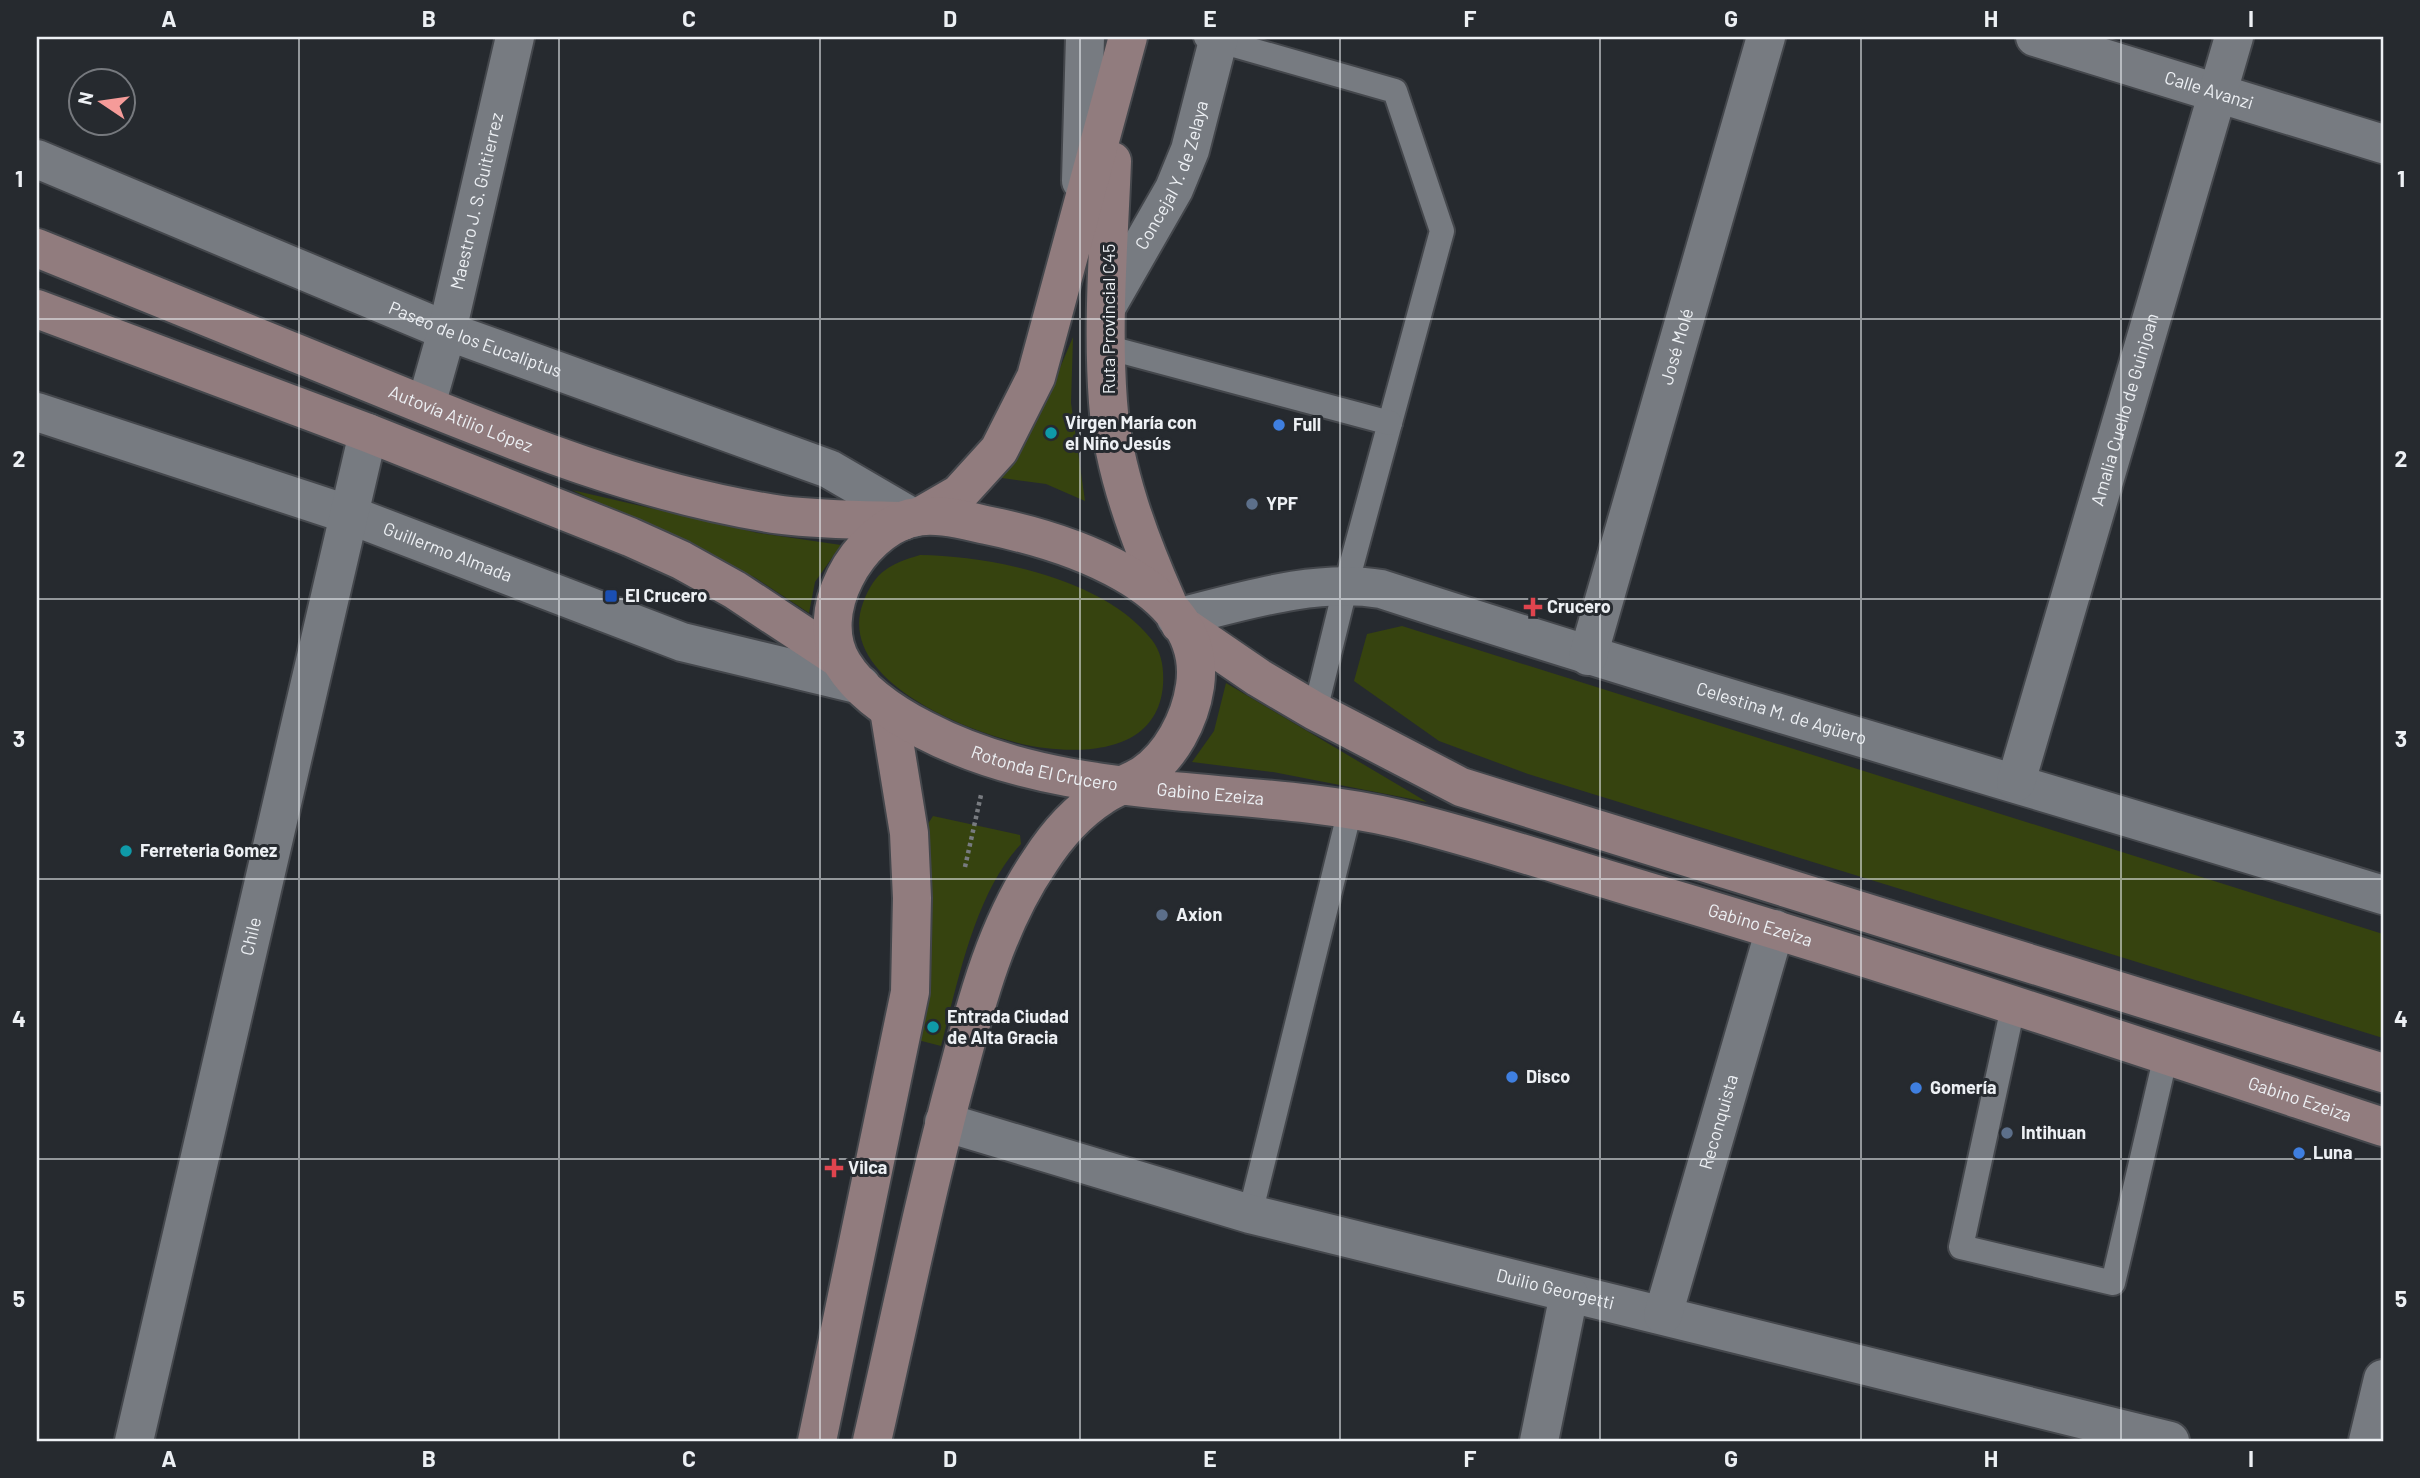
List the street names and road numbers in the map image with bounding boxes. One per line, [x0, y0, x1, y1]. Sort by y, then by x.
street label: Calle Avanzi [2162, 66, 2256, 114]
street label: Concejal Y. de Zelaya [1130, 98, 1212, 253]
street label: Maestro J. S. Guitierrez [445, 110, 507, 292]
street label: Ruta Provincial C45 [1097, 244, 1119, 394]
street label: Paseo de los Eucaliptus [386, 296, 565, 382]
street label: José Molé [1655, 305, 1697, 387]
street label: Amalia Cuello de Guinjoan [2085, 310, 2163, 508]
street label: Autovía Atilio López [386, 380, 536, 456]
street label: Guillermo Almada [380, 517, 515, 586]
street label: Celestina M. de Agüero [1694, 677, 1870, 749]
street label: Rotonda El Crucero [969, 740, 1119, 795]
street label: Gabino Ezeiza [1156, 777, 1265, 809]
street label: Gabino Ezeiza [1706, 898, 1815, 951]
street label: Chile [235, 915, 265, 958]
street label: Gabino Ezeiza [2245, 1071, 2355, 1126]
street label: Reconquista [1694, 1072, 1742, 1172]
street label: Duilio Georgetti [1494, 1263, 1617, 1314]

